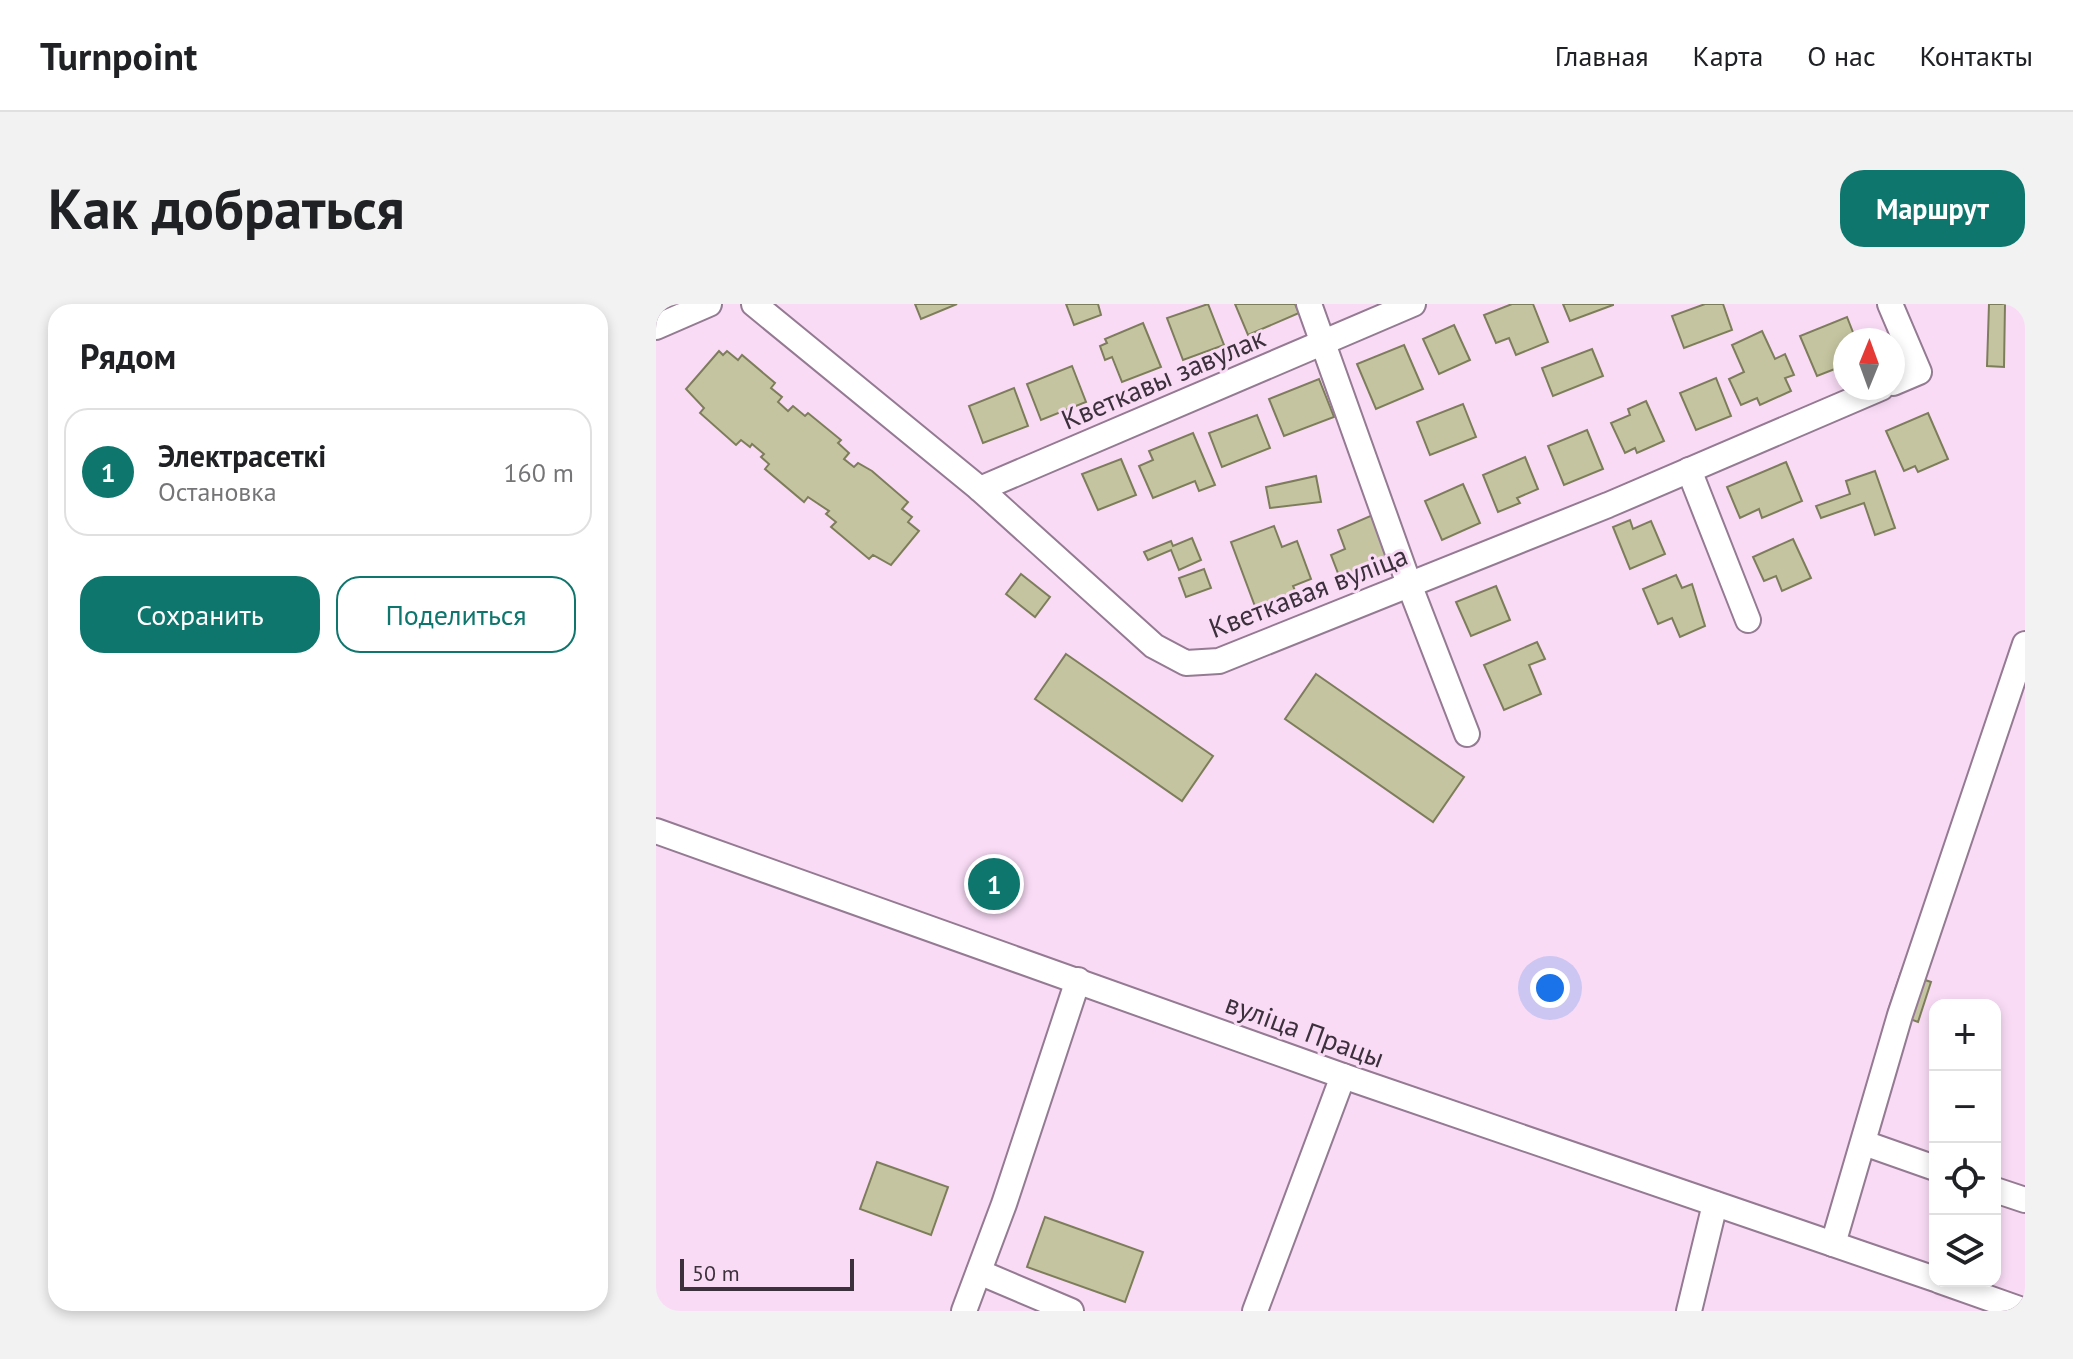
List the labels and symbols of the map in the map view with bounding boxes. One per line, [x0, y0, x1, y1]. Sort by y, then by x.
street label: Кветкавы завулак [1056, 318, 1271, 438]
north arrow [1833, 328, 1905, 400]
street label: Кветкавая вуліца [1203, 536, 1413, 646]
pin: 1 [968, 854, 1020, 914]
your location [1530, 968, 1570, 1008]
street label: вуліца Працы [1221, 984, 1389, 1076]
scale bar [680, 1255, 854, 1291]

